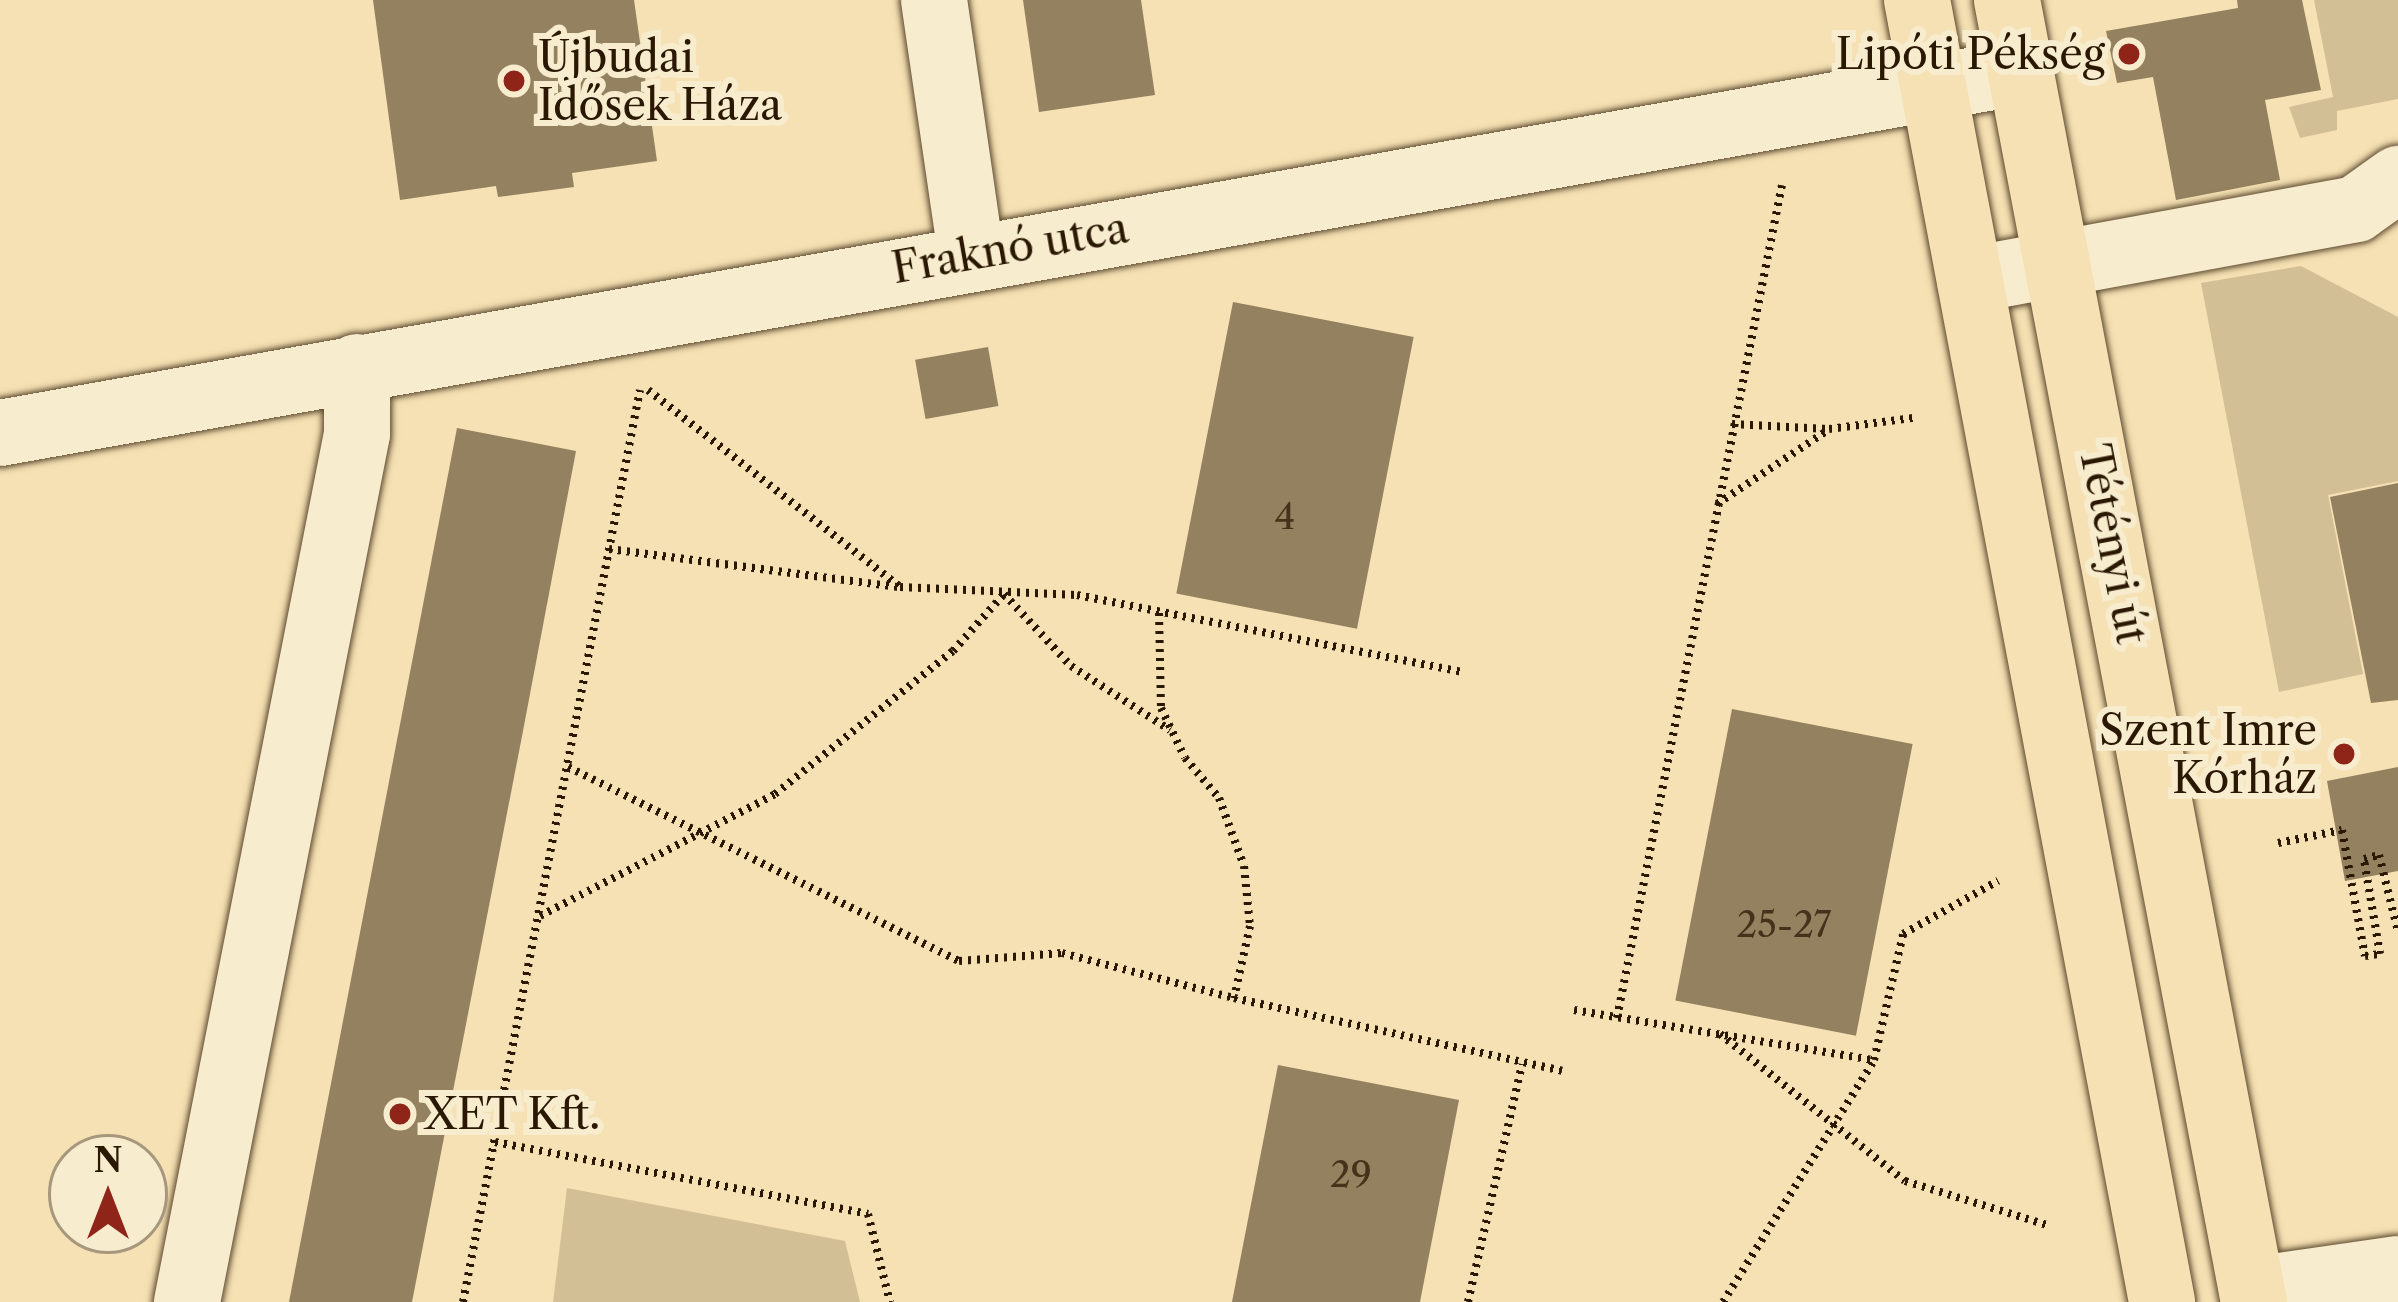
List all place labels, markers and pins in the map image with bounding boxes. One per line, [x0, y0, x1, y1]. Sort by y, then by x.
place label: Lipóti Pékség [1836, 29, 2105, 79]
place label: Újbudai Idősek Háza [538, 32, 783, 130]
marker: Lipóti Pékség [2116, 41, 2142, 67]
marker: Újbudai Idősek Háza [501, 68, 527, 94]
place label: Szent Imre Kórház [2099, 705, 2317, 804]
marker: Szent Imre Kórház [2328, 738, 2360, 770]
place label: XET Kft. [424, 1089, 601, 1139]
marker: XET Kft. [387, 1101, 413, 1127]

